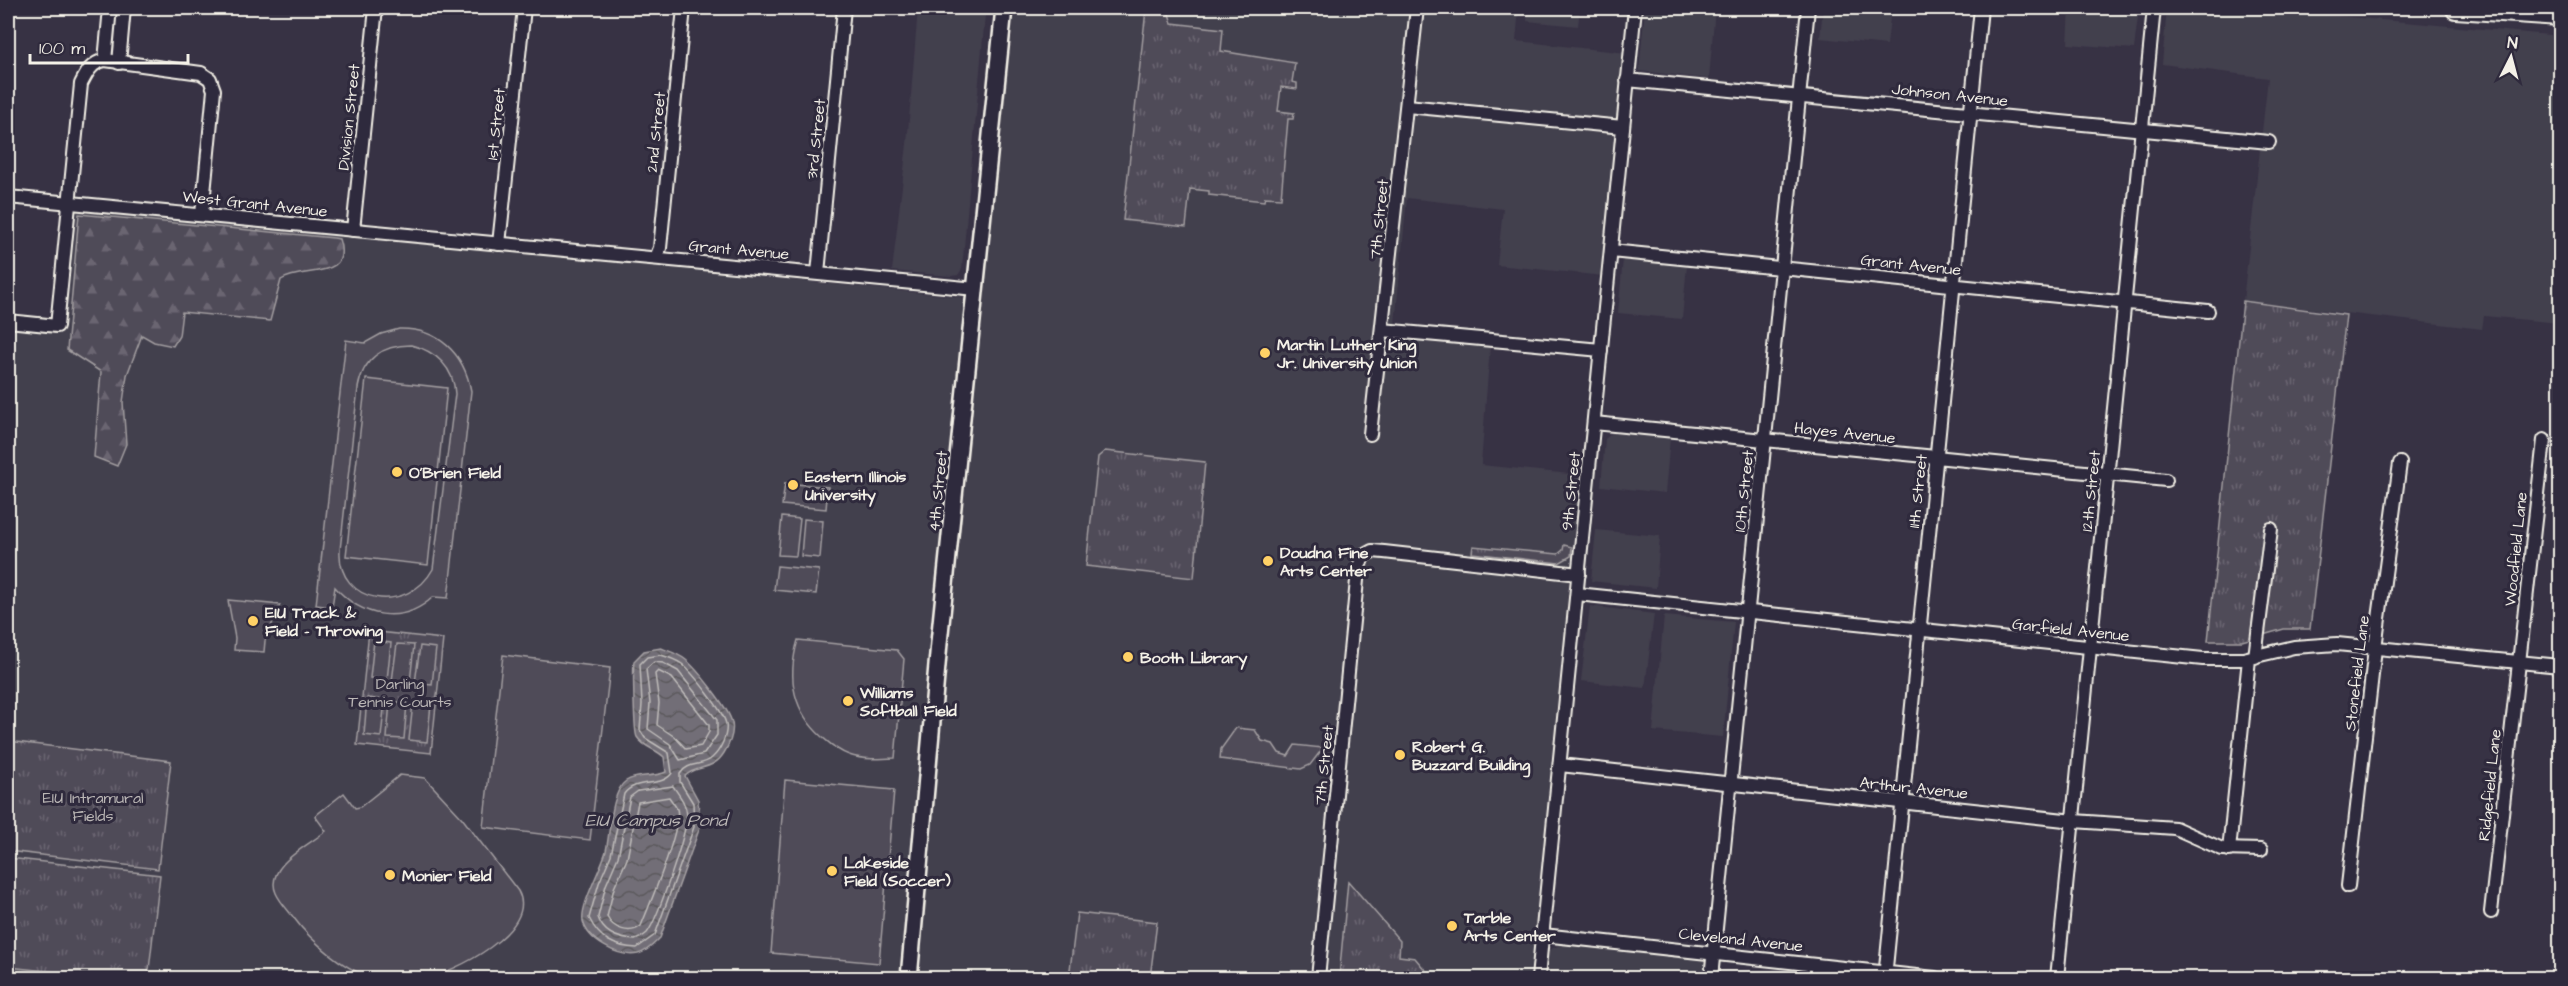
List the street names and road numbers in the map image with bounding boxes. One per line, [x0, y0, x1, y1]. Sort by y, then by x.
street label: Division Street [332, 62, 366, 171]
street label: Johnson Avenue [1891, 78, 2009, 112]
street label: 1st Street [481, 86, 511, 161]
street label: 2nd Street [641, 90, 671, 174]
street label: 3rd Street [801, 97, 831, 181]
street label: 7th Street [1364, 178, 1394, 260]
street label: West Grant Avenue [181, 185, 329, 223]
street label: Grant Avenue [688, 235, 790, 265]
street label: Grant Avenue [1860, 249, 1963, 281]
street label: Hayes Avenue [1793, 417, 1897, 450]
street label: 4th Street [923, 449, 953, 533]
street label: 10th Street [1729, 449, 1759, 533]
street label: 12th Street [2076, 449, 2106, 533]
street label: 9th Street [1556, 450, 1586, 532]
street label: 11th Street [1903, 453, 1933, 529]
street label: Woodfield Lane [2499, 491, 2533, 607]
street label: Garfield Avenue [2011, 613, 2131, 647]
street label: Stonefield Lane [2339, 614, 2375, 732]
street label: 7th Street [1309, 724, 1339, 806]
street label: Ridgefield Lane [2473, 728, 2508, 842]
street label: Arthur Avenue [1859, 771, 1969, 805]
street label: Cleveland Avenue [1678, 923, 1804, 957]

